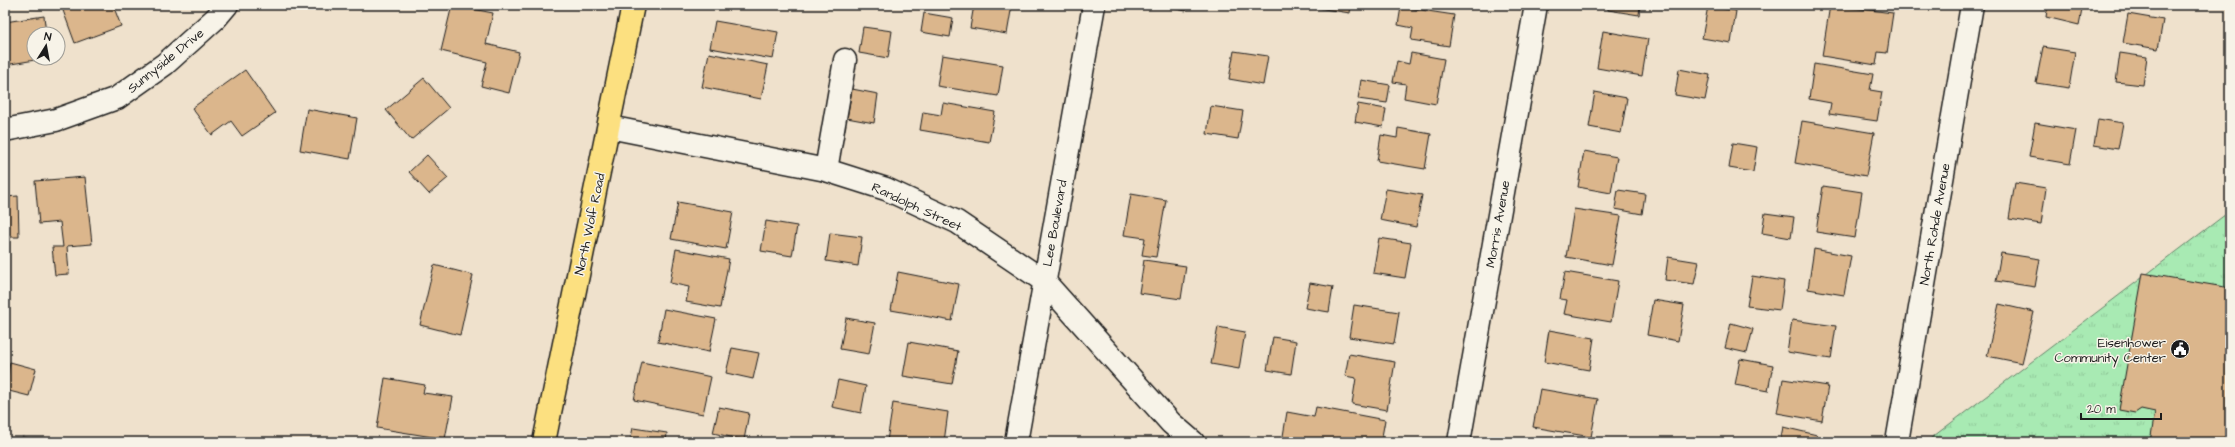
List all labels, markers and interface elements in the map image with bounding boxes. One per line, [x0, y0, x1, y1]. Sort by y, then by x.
street label: Sunnyside Drive [124, 24, 208, 98]
north arrow [26, 26, 66, 66]
text: N [43, 29, 53, 45]
street label: North Rohde Avenue [1915, 162, 1955, 287]
street label: North Wolf Road [570, 171, 610, 277]
street label: Randolph Street [869, 178, 965, 236]
street label: Lee Boulevard [1039, 178, 1072, 268]
street label: Morris Avenue [1481, 179, 1515, 269]
place label: Eisenhower Community Center [2054, 334, 2166, 368]
public building icon: Eisenhower Community Center [2169, 338, 2191, 360]
scale bar [2081, 395, 2161, 421]
text: 20 m [2087, 401, 2116, 418]

